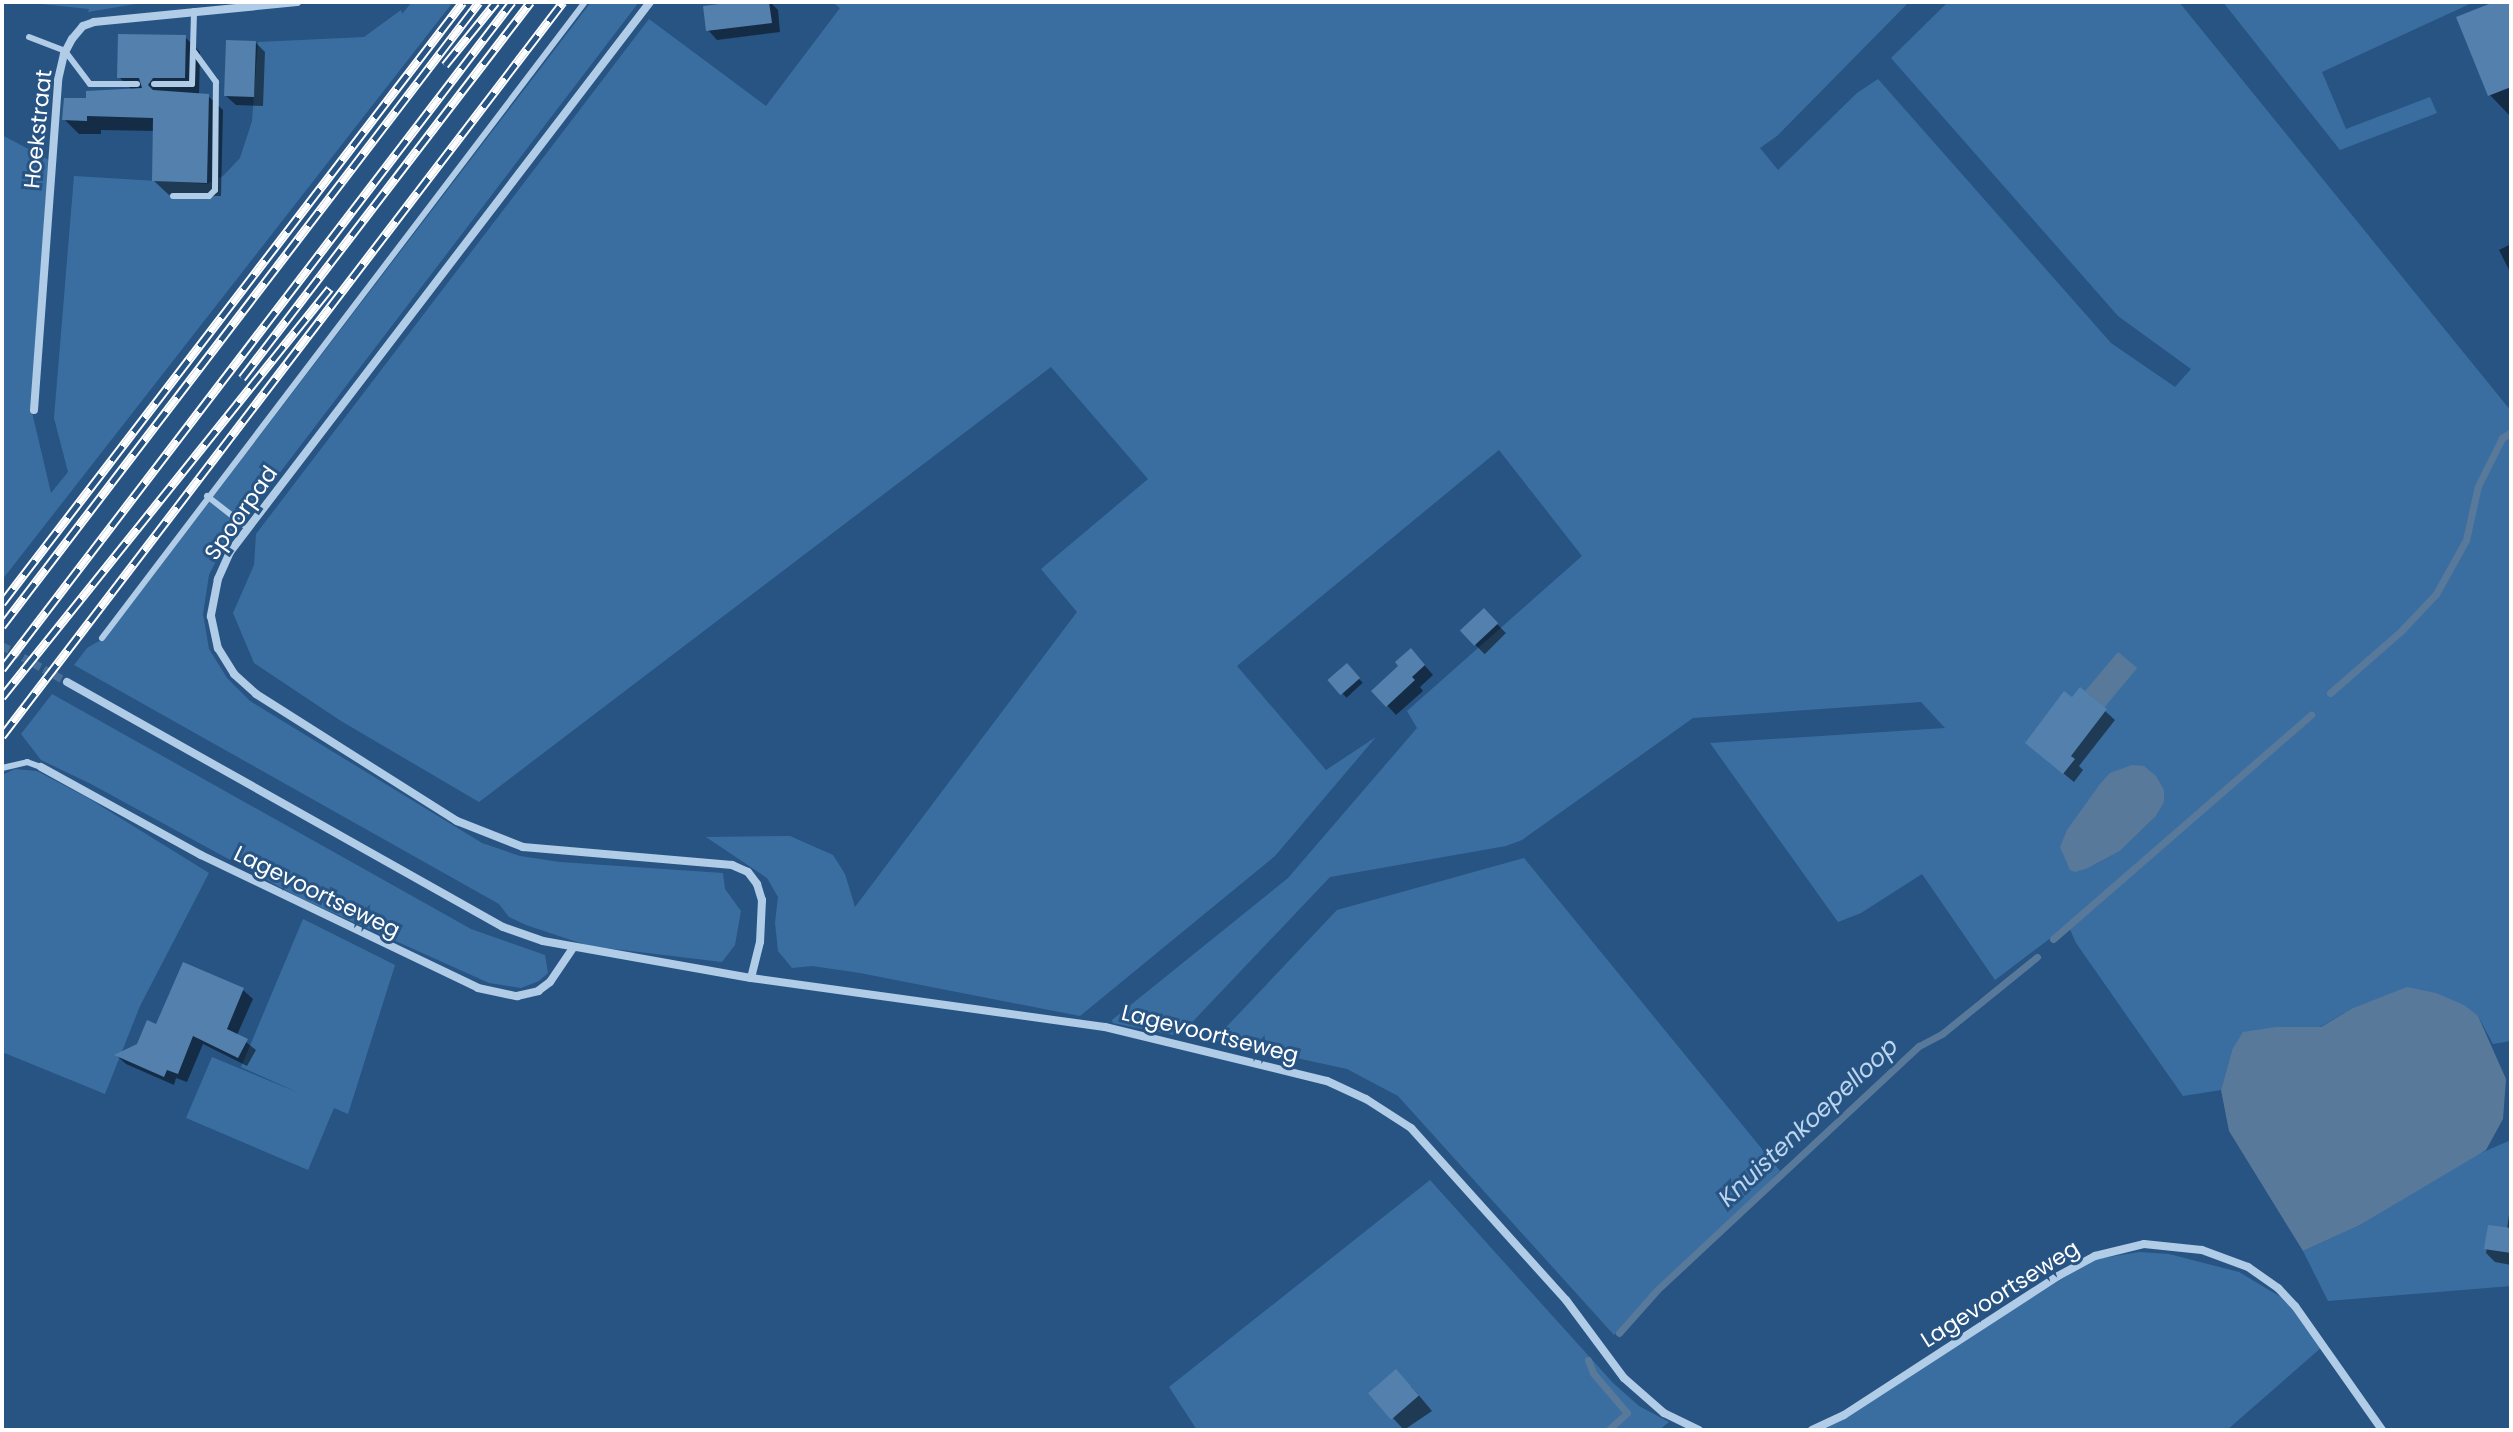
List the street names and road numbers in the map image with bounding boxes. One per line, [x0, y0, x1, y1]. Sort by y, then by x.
street label: Hoekstraat [19, 68, 57, 190]
street label: Spoorpad [199, 461, 283, 565]
street label: Lagevoortseweg [230, 840, 404, 944]
street label: Lagevoortseweg [1119, 999, 1301, 1069]
street label: Lagevoortseweg [1916, 1235, 2084, 1353]

